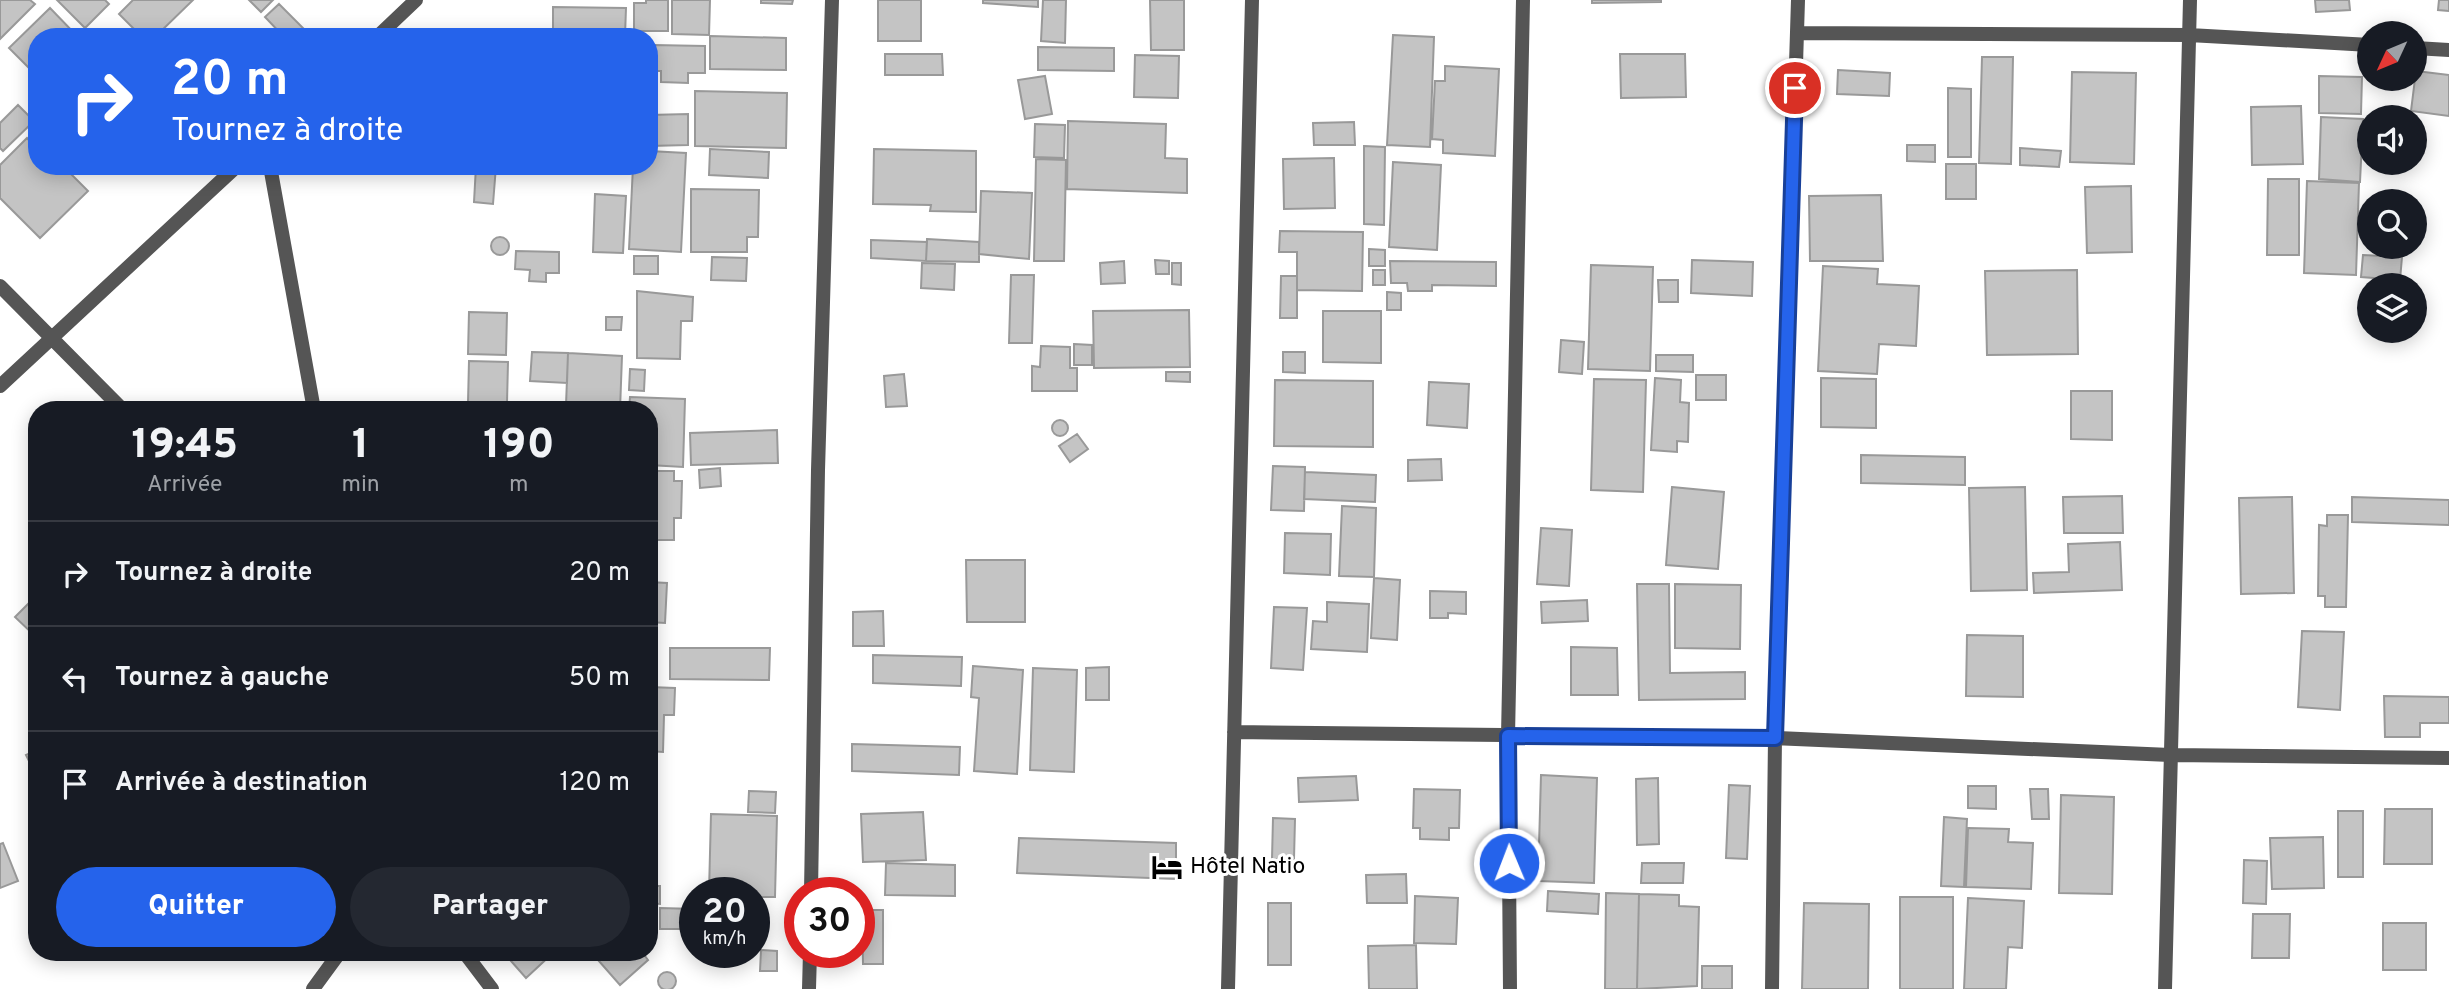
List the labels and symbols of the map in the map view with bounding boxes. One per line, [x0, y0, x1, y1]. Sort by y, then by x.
north arrow [2357, 21, 2427, 91]
pin [1765, 58, 1825, 118]
position arrow [1472, 826, 1546, 900]
hotel icon: Hôtel Natio [1150, 850, 1184, 884]
place label: Hôtel Natio [1190, 853, 1305, 882]
speed limit sign: 30 [784, 877, 875, 968]

